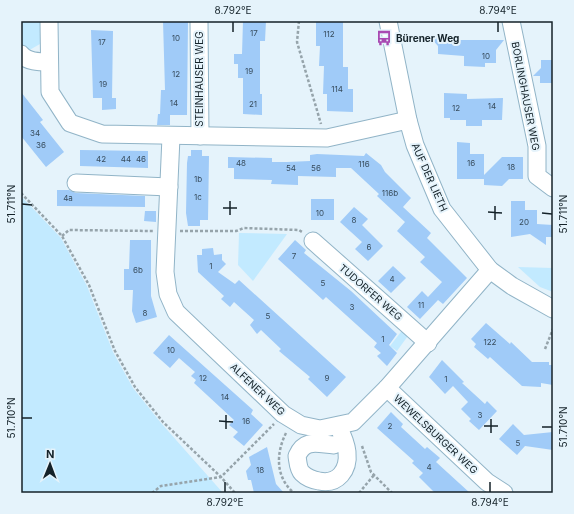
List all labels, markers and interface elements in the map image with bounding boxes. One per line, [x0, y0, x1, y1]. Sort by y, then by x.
text: 8.792°E [214, 4, 252, 16]
text: 8.794°E [479, 4, 517, 16]
house number: 17 [250, 28, 258, 38]
house number: 112 [323, 29, 335, 39]
bus stop icon: Bürener Weg [375, 29, 393, 47]
street label: STEINHAUSER WEG [193, 31, 205, 127]
place label: Bürener Weg [396, 32, 459, 45]
house number: 10 [172, 33, 180, 43]
house number: 17 [98, 37, 106, 47]
street label: BORLINGHAUSER WEG [510, 41, 542, 151]
house number: 10 [482, 51, 490, 61]
house number: 19 [245, 66, 253, 76]
house number: 12 [172, 69, 180, 79]
house number: 19 [99, 79, 107, 89]
house number: 114 [331, 84, 343, 94]
house number: 14 [170, 98, 178, 108]
house number: 21 [249, 99, 257, 109]
house number: 14 [488, 101, 496, 111]
house number: 12 [452, 103, 460, 113]
house number: 34 [30, 128, 40, 138]
house number: 36 [36, 140, 46, 150]
street label: AUF DER LIETH [410, 141, 450, 213]
house number: 42 [96, 154, 106, 164]
house number: 44 [121, 154, 131, 164]
house number: 46 [136, 154, 146, 164]
house number: 48 [236, 158, 246, 168]
house number: 16 [467, 158, 475, 168]
house number: 116 [358, 159, 370, 169]
house number: 18 [507, 162, 515, 172]
house number: 54 [286, 163, 296, 173]
house number: 56 [311, 163, 321, 173]
house number: 1b [194, 174, 202, 184]
text: 51.711°N [5, 185, 17, 223]
house number: 116b [382, 188, 398, 198]
house number: 1c [194, 192, 202, 202]
house number: 4a [63, 193, 73, 203]
text: 51.711°N [557, 195, 569, 233]
house number: 10 [316, 208, 324, 218]
house number: 8 [352, 215, 357, 225]
house number: 20 [519, 217, 529, 227]
house number: 6 [367, 242, 372, 252]
house number: 7 [292, 251, 297, 261]
house number: 1 [209, 261, 213, 271]
street label: TUDORFER WEG [337, 261, 405, 323]
house number: 6b [133, 265, 143, 275]
house number: 4 [389, 274, 395, 284]
house number: 5 [321, 278, 326, 288]
house number: 11 [418, 300, 424, 310]
house number: 3 [350, 302, 355, 312]
house number: 8 [143, 308, 148, 318]
house number: 5 [266, 311, 271, 321]
house number: 1 [381, 334, 385, 344]
house number: 122 [483, 337, 497, 347]
house number: 10 [167, 345, 175, 355]
street label: ALFENER WEG [228, 361, 288, 417]
house number: 12 [199, 373, 207, 383]
house number: 9 [325, 373, 330, 383]
house number: 1 [444, 374, 448, 384]
house number: 14 [221, 392, 229, 402]
street label: WEWELSBURGER WEG [392, 392, 480, 476]
text: 51.710°N [5, 397, 17, 439]
text: 51.710°N [557, 406, 569, 448]
house number: 3 [478, 410, 483, 420]
house number: 16 [242, 416, 250, 426]
house number: 2 [388, 421, 393, 431]
house number: 5 [516, 438, 521, 448]
north arrow [30, 444, 70, 484]
text: N [46, 447, 54, 461]
house number: 4 [426, 462, 432, 472]
house number: 18 [256, 465, 264, 475]
text: 8.792°E [206, 496, 244, 508]
text: 8.794°E [471, 496, 509, 508]

